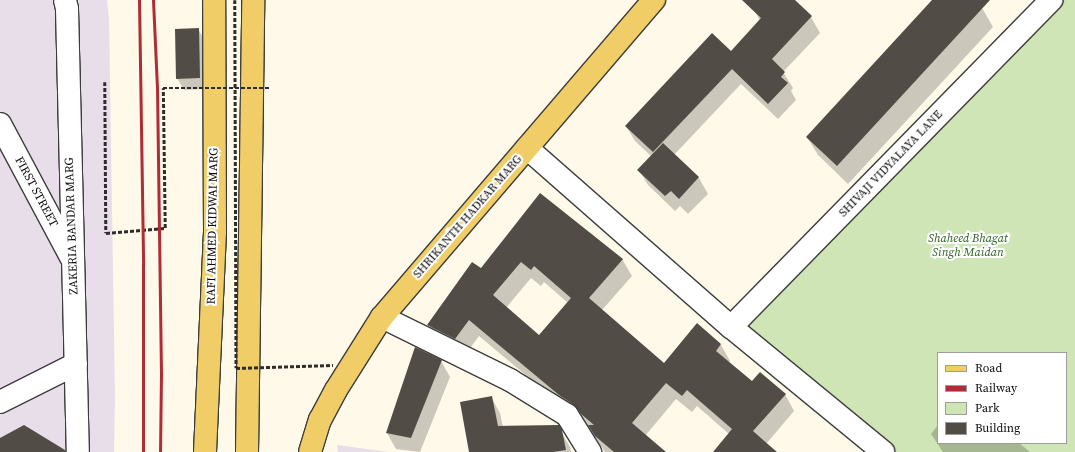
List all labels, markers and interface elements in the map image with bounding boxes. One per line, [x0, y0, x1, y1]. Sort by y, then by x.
street label: SHIVAJI VIDYALAYA LANE [836, 108, 946, 220]
street label: RAFI AHMED KIDWAI MARG [204, 148, 222, 304]
street label: SHRIKANTH HADKAR MARG [411, 152, 525, 282]
street label: FIRST STREET [11, 154, 61, 230]
street label: ZAKERIA BANDAR MARG [62, 157, 82, 295]
park label: Shaheed Bhagat Singh Maidan [928, 232, 1008, 260]
legend [937, 352, 1067, 444]
text: Road [975, 360, 1002, 376]
text: Railway [975, 380, 1017, 396]
text: Park [975, 400, 1000, 416]
text: Building [975, 420, 1020, 436]

